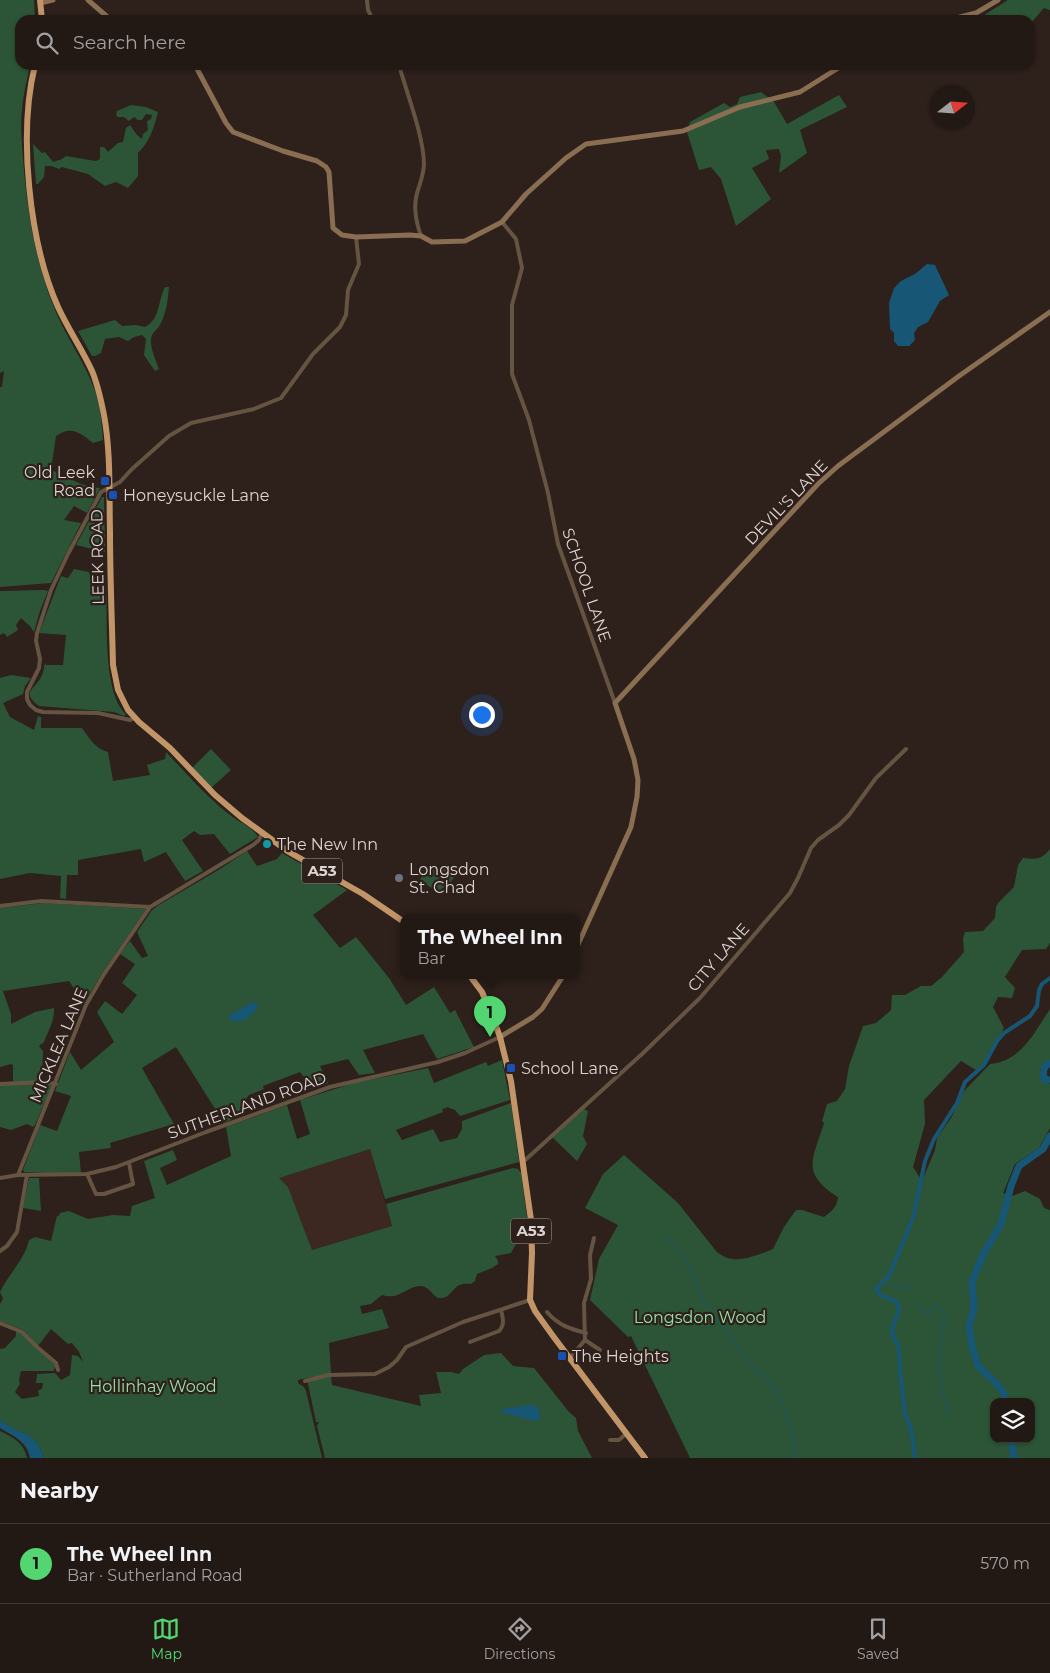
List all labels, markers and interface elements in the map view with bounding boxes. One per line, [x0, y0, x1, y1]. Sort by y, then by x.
search box [15, 15, 1035, 70]
icon: search [33, 29, 61, 57]
text: Search here [73, 31, 186, 54]
north arrow [930, 85, 975, 130]
street label: DEVIL'S LANE [741, 456, 832, 549]
place label: Old Leek Road [24, 463, 95, 500]
marker: Old Leek Road [99, 475, 111, 487]
place label: Honeysuckle Lane [123, 486, 270, 505]
marker: Honeysuckle Lane [107, 489, 119, 501]
street label: LEEK ROAD [87, 509, 108, 605]
street label: SCHOOL LANE [558, 526, 615, 645]
your location [469, 702, 495, 728]
place label: The New Inn [277, 835, 378, 854]
marker: The New Inn [261, 838, 273, 850]
road number: A53 [302, 858, 342, 884]
place label: Longsdon St. Chad [409, 860, 490, 897]
marker: Longsdon St. Chad [393, 872, 405, 884]
popup [400, 914, 580, 979]
street label: CITY LANE [684, 919, 753, 995]
text: The Wheel Inn [417, 926, 563, 949]
text: Bar [417, 949, 445, 968]
street label: MICKLEA LANE [26, 985, 91, 1106]
pin: 1 [474, 996, 506, 1037]
place label: School Lane [521, 1059, 618, 1078]
marker: School Lane [505, 1062, 517, 1074]
street label: SUTHERLAND ROAD [165, 1068, 329, 1143]
road number: A53 [511, 1218, 551, 1244]
park label: Longsdon Wood [634, 1308, 766, 1327]
place label: The Heights [572, 1347, 669, 1366]
marker: The Heights [556, 1350, 568, 1362]
park label: Hollinhay Wood [89, 1377, 217, 1396]
map controls [990, 1398, 1035, 1443]
button: layers [990, 1398, 1035, 1443]
text: Nearby [20, 1478, 99, 1503]
text: The Wheel Inn [67, 1543, 212, 1566]
text: 1 [33, 1554, 39, 1573]
text: 570 m [980, 1554, 1030, 1573]
text: Bar · Sutherland Road [67, 1566, 243, 1585]
tab: Map [151, 1615, 182, 1663]
tab: Directions [484, 1615, 555, 1663]
tab: Saved [857, 1615, 899, 1663]

